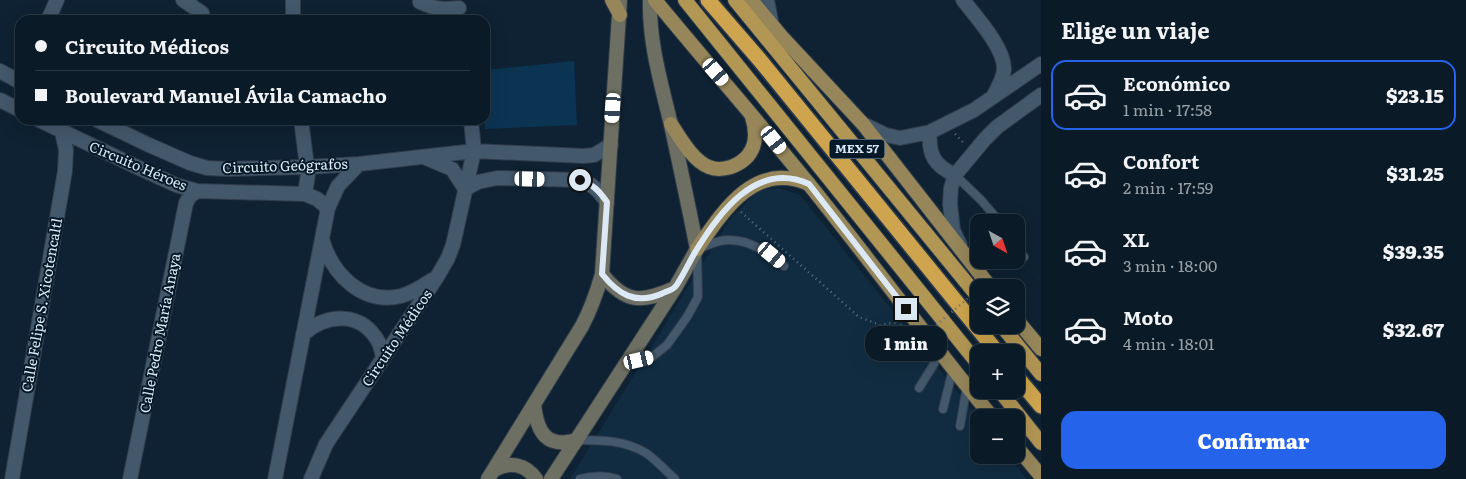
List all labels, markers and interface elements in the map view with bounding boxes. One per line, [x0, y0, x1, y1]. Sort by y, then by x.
text: Elige un viaje [1061, 13, 1210, 46]
text: Circuito Médicos [65, 32, 229, 60]
car [700, 56, 731, 88]
text: Económico [1123, 69, 1230, 97]
icon: car [1063, 73, 1108, 118]
text: Boulevard Manuel Ávila Camacho [65, 81, 387, 109]
text: $23.15 [1386, 81, 1444, 109]
car [604, 93, 621, 123]
text: 1 min · 17:58 [1123, 97, 1212, 121]
car [758, 124, 789, 156]
street label: Circuito Héroes [86, 135, 190, 195]
road number: MEX 57 [830, 140, 884, 158]
text: Confort [1123, 147, 1199, 175]
icon: car [1063, 151, 1108, 196]
street label: Circuito Geógrafos [222, 153, 348, 177]
text: $31.25 [1386, 159, 1444, 187]
route start [569, 169, 591, 191]
car [514, 171, 545, 187]
text: 2 min · 17:59 [1123, 175, 1213, 199]
north arrow [970, 214, 1025, 269]
map controls [970, 214, 1025, 464]
street label: Calle Felipe S. Xicotencaltl [16, 216, 66, 393]
text: XL [1123, 225, 1150, 253]
icon: car [1063, 229, 1108, 274]
text: $39.35 [1383, 237, 1444, 265]
car [755, 240, 788, 270]
street label: Calle Pedro María Anaya [134, 251, 184, 414]
text: 3 min · 18:00 [1123, 253, 1217, 277]
button: layers [970, 279, 1025, 334]
street label: Circuito Médicos [356, 285, 436, 390]
route end [895, 298, 917, 320]
text: Moto [1123, 303, 1173, 331]
icon: car [1063, 307, 1108, 352]
text: $32.67 [1383, 315, 1444, 343]
callout: 1 min [865, 326, 947, 362]
text: 1 min [884, 331, 928, 355]
text: 4 min · 18:01 [1123, 331, 1215, 355]
button: + [970, 344, 1025, 399]
car [622, 349, 655, 371]
button: − [970, 409, 1025, 464]
button: Confirmar [1061, 411, 1446, 469]

